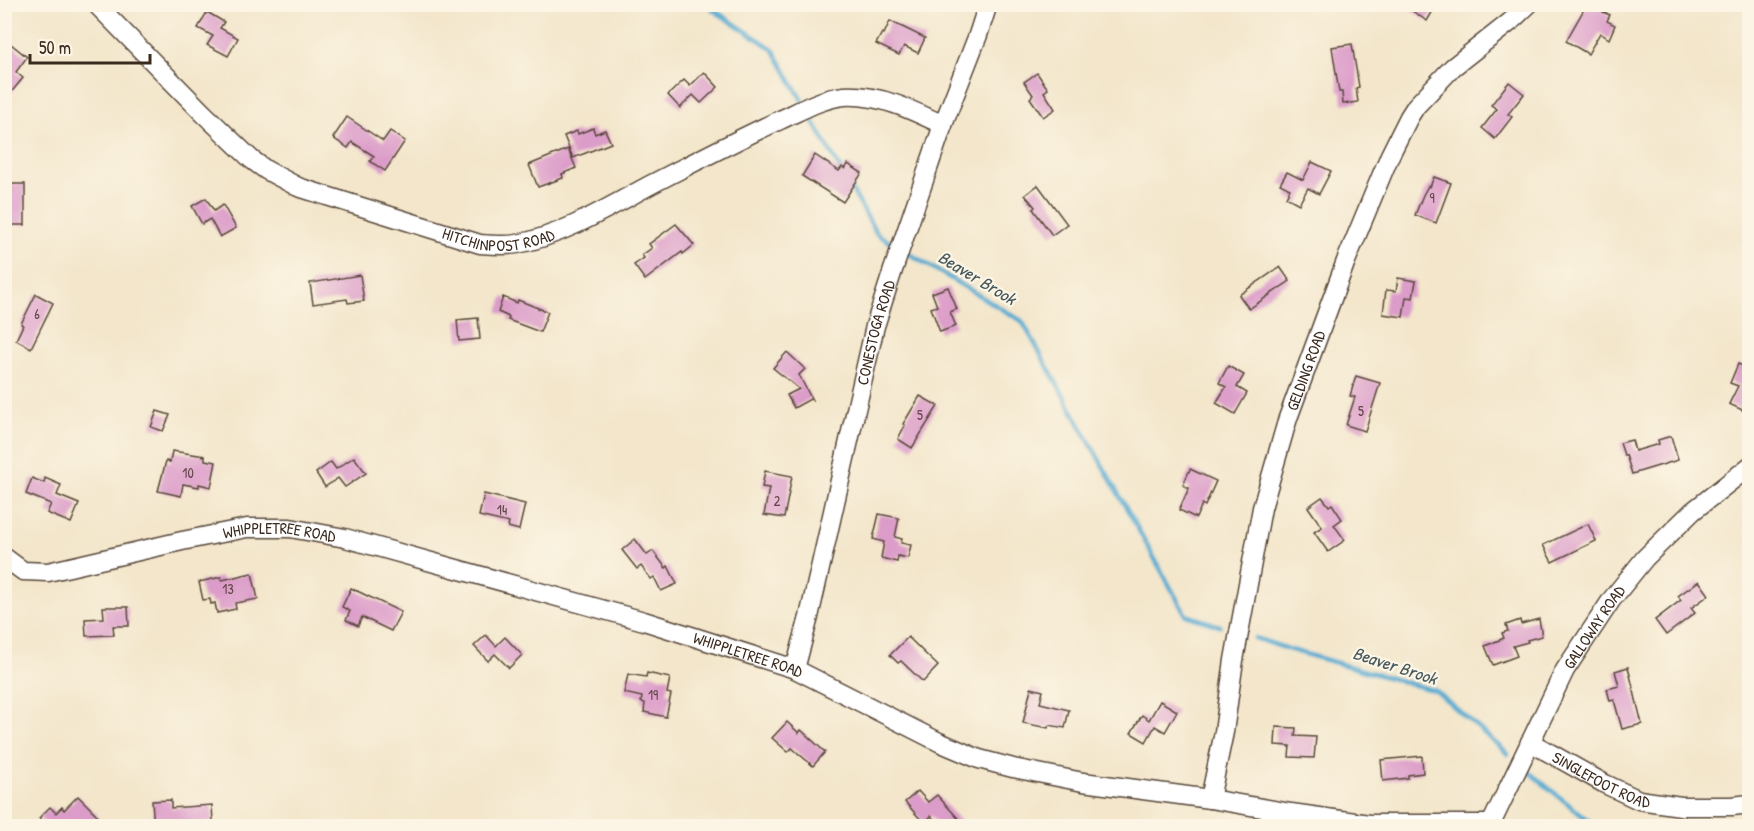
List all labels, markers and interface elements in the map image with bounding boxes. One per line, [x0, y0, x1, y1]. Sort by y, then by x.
scale bar [30, 27, 150, 65]
text: 50 m [39, 35, 71, 60]
house number: 9 [1429, 188, 1435, 207]
street label: HITCHINPOST ROAD [440, 222, 558, 256]
water label: Beaver Brook [934, 244, 1022, 311]
street label: CONESTOGA ROAD [851, 277, 900, 387]
house number: 6 [34, 304, 40, 323]
street label: GELDING ROAD [1281, 327, 1330, 414]
house number: 5 [1358, 401, 1364, 420]
house number: 5 [917, 405, 923, 424]
house number: 10 [182, 463, 194, 482]
house number: 2 [774, 491, 781, 510]
house number: 14 [497, 500, 507, 519]
street label: WHIPPLETREE ROAD [221, 517, 338, 547]
house number: 13 [222, 579, 234, 598]
street label: GALLOWAY ROAD [1558, 580, 1630, 673]
street label: WHIPPLETREE ROAD [691, 626, 807, 683]
water label: Beaver Brook [1350, 640, 1442, 691]
house number: 19 [648, 685, 658, 704]
street label: SINGLEFOOT ROAD [1549, 746, 1652, 812]

